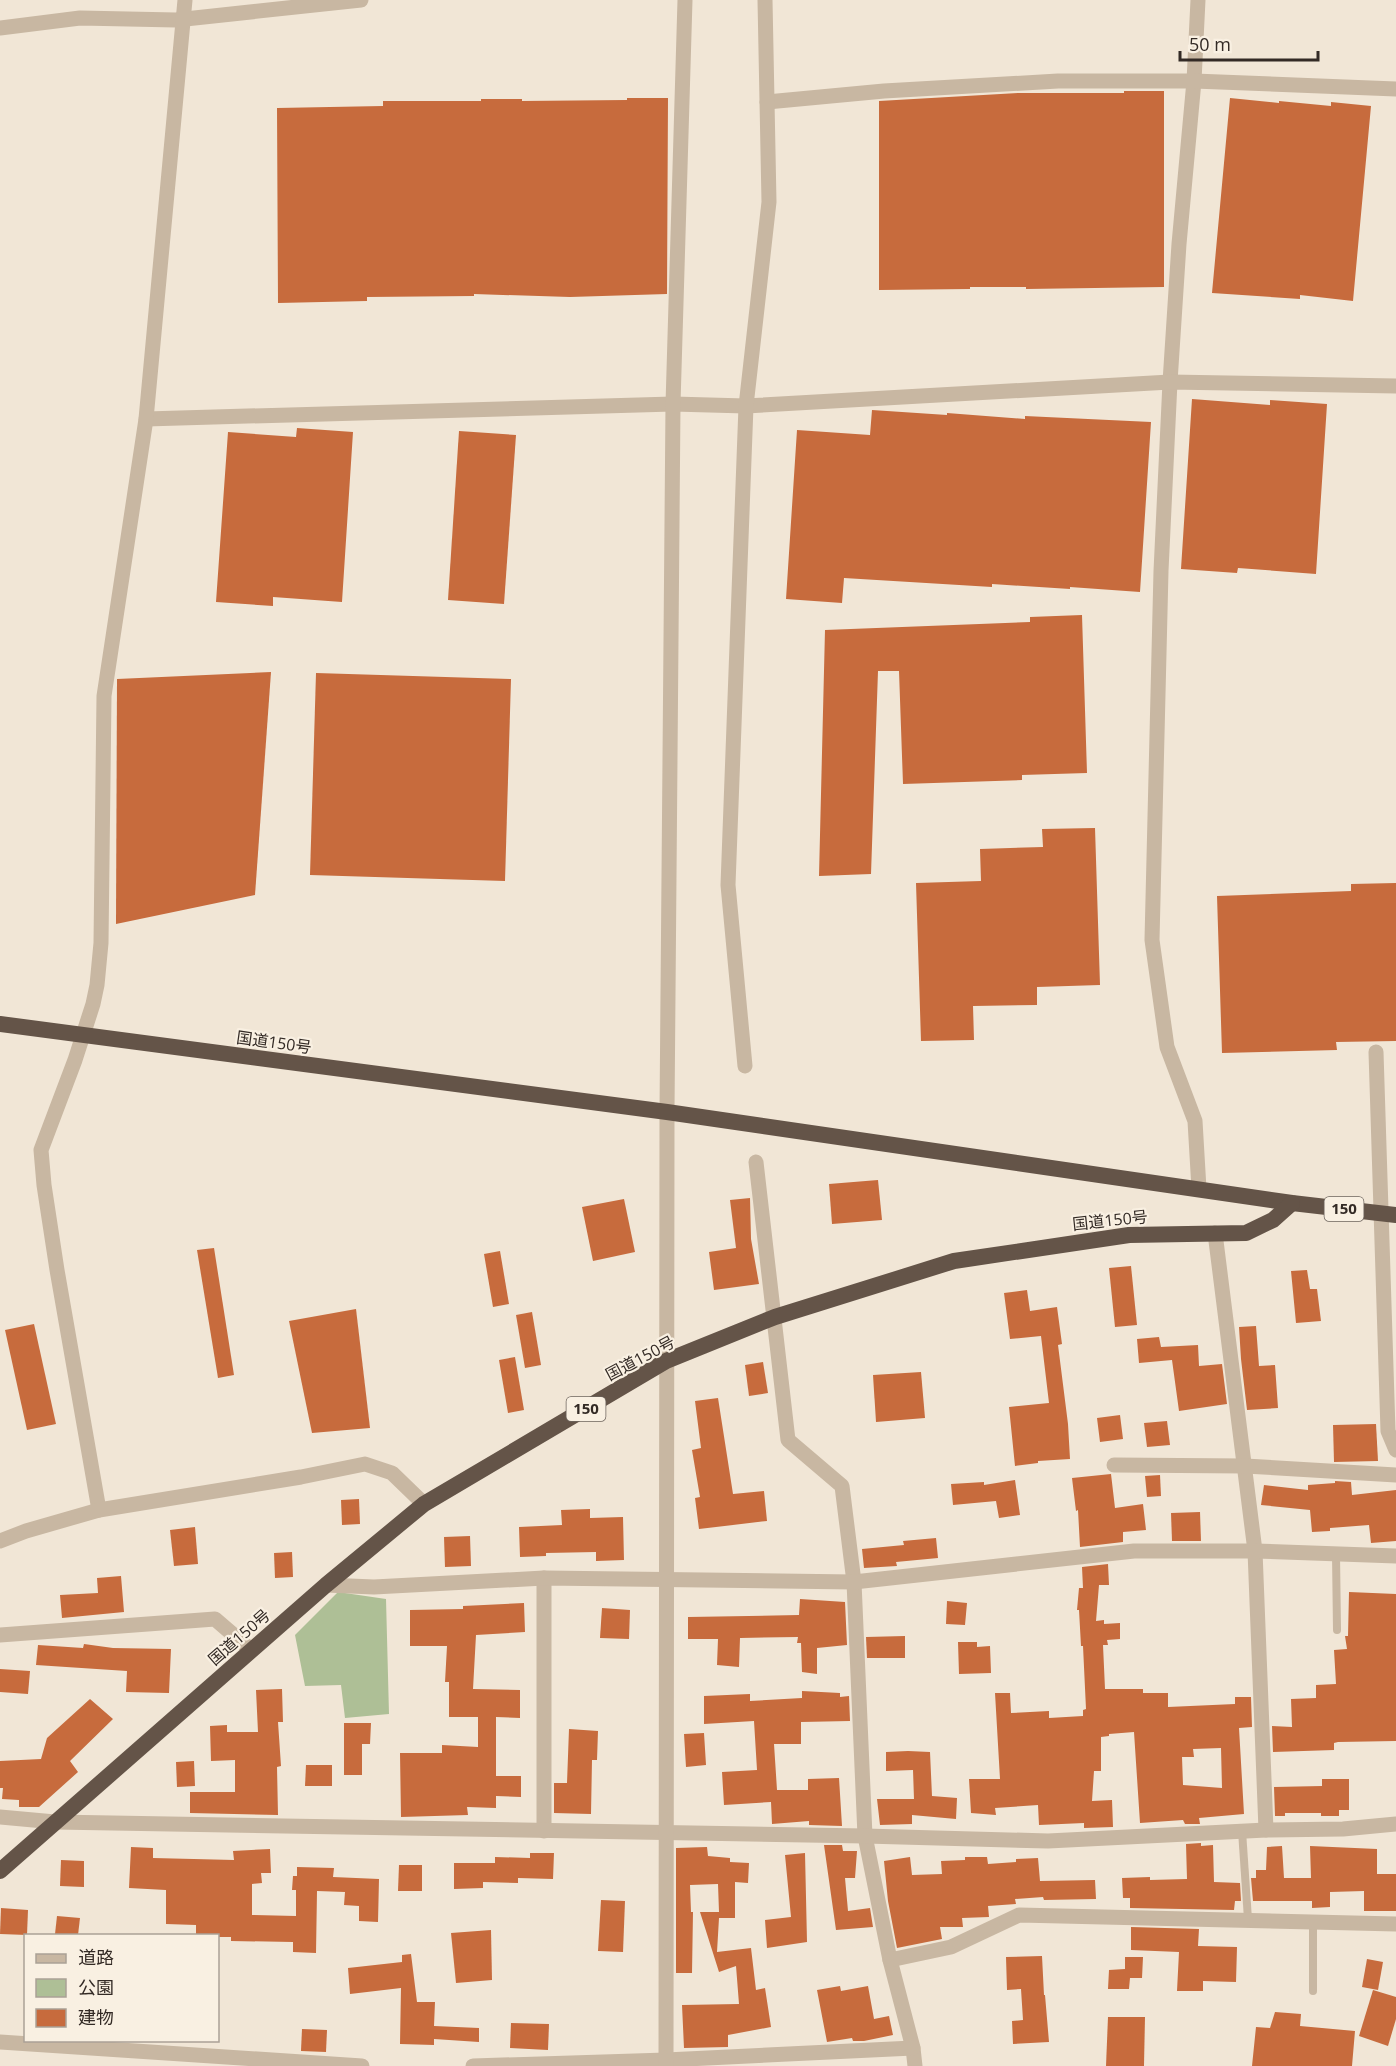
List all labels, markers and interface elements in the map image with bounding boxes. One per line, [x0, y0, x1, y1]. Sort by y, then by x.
scale bar [1180, 24, 1318, 62]
text: 50 m [1189, 32, 1231, 56]
street label: 国道150号 [235, 1026, 313, 1058]
road number: 150 [1324, 1197, 1364, 1221]
street label: 国道150号 [1071, 1205, 1149, 1235]
street label: 国道150号 [602, 1331, 678, 1385]
road number: 150 [566, 1397, 606, 1421]
street label: 国道150号 [203, 1604, 275, 1670]
legend [24, 1934, 219, 2042]
text: 道路 [78, 1945, 114, 1969]
text: 公園 [78, 1975, 114, 1999]
text: 建物 [78, 2005, 114, 2029]

